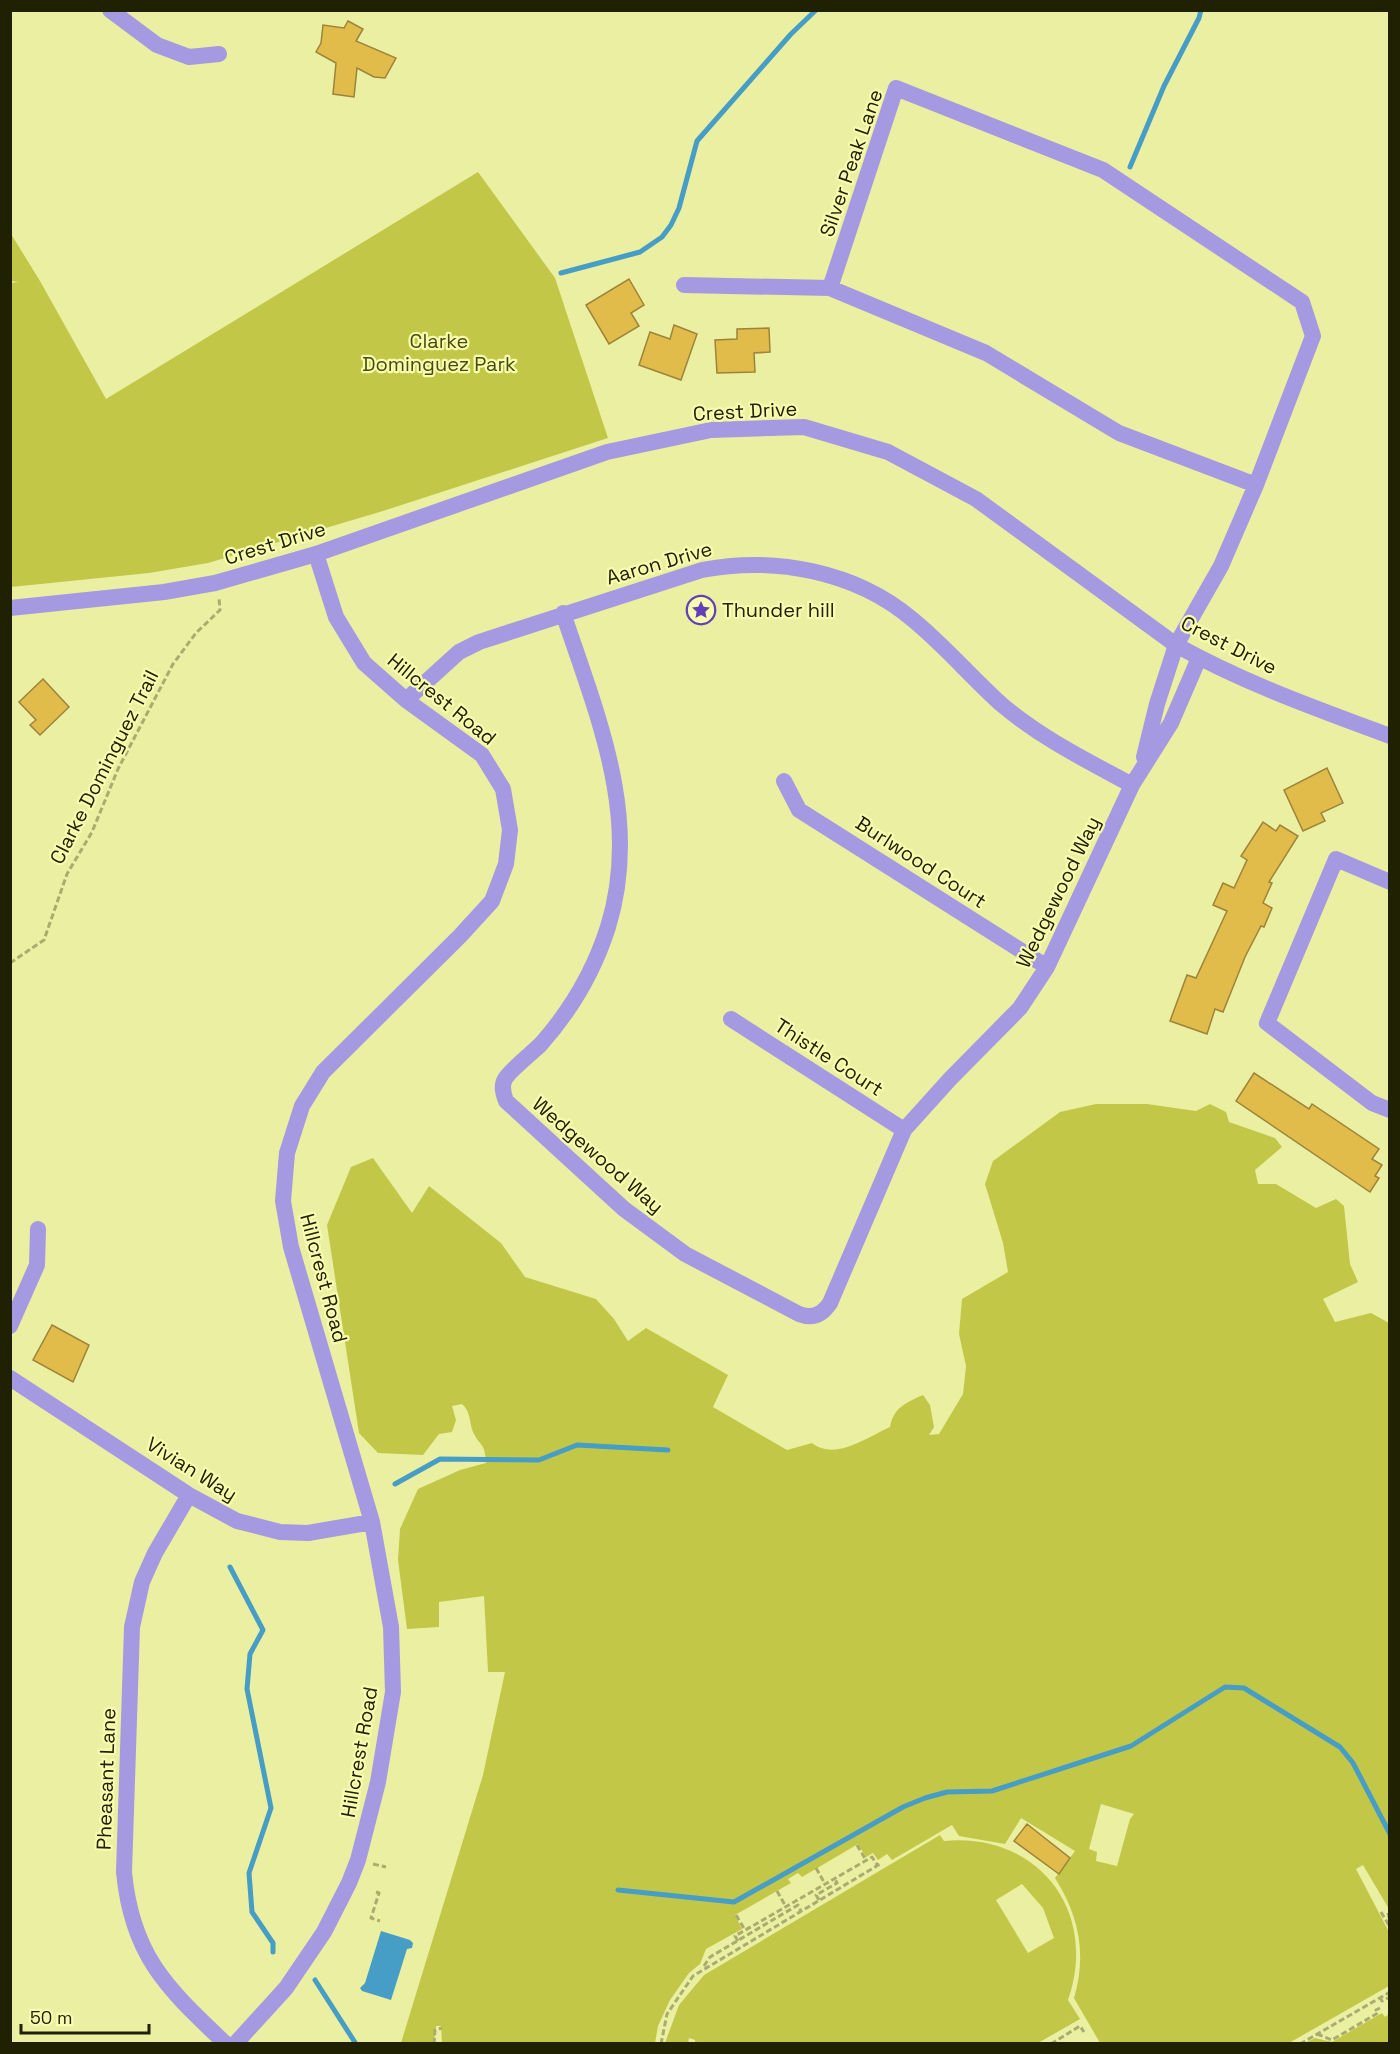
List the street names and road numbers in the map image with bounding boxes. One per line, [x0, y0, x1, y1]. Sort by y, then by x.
street label: Silver Peak Lane [814, 86, 888, 240]
street label: Crest Drive [692, 395, 798, 427]
street label: Crest Drive [221, 515, 329, 571]
street label: Aaron Drive [603, 535, 715, 591]
street label: Crest Drive [1177, 610, 1281, 680]
street label: Hillcrest Road [382, 647, 502, 751]
street label: Clarke Dominguez Trail [44, 666, 164, 868]
street label: Burlwood Court [851, 810, 991, 914]
street label: Wedgewood Way [1010, 812, 1106, 972]
street label: Thistle Court [770, 1012, 888, 1102]
street label: Wedgewood Way [527, 1091, 669, 1219]
street label: Hillcrest Road [294, 1211, 354, 1345]
street label: Vivian Way [142, 1431, 242, 1507]
street label: Hillcrest Road [335, 1684, 383, 1820]
street label: Pheasant Lane [91, 1707, 121, 1851]

